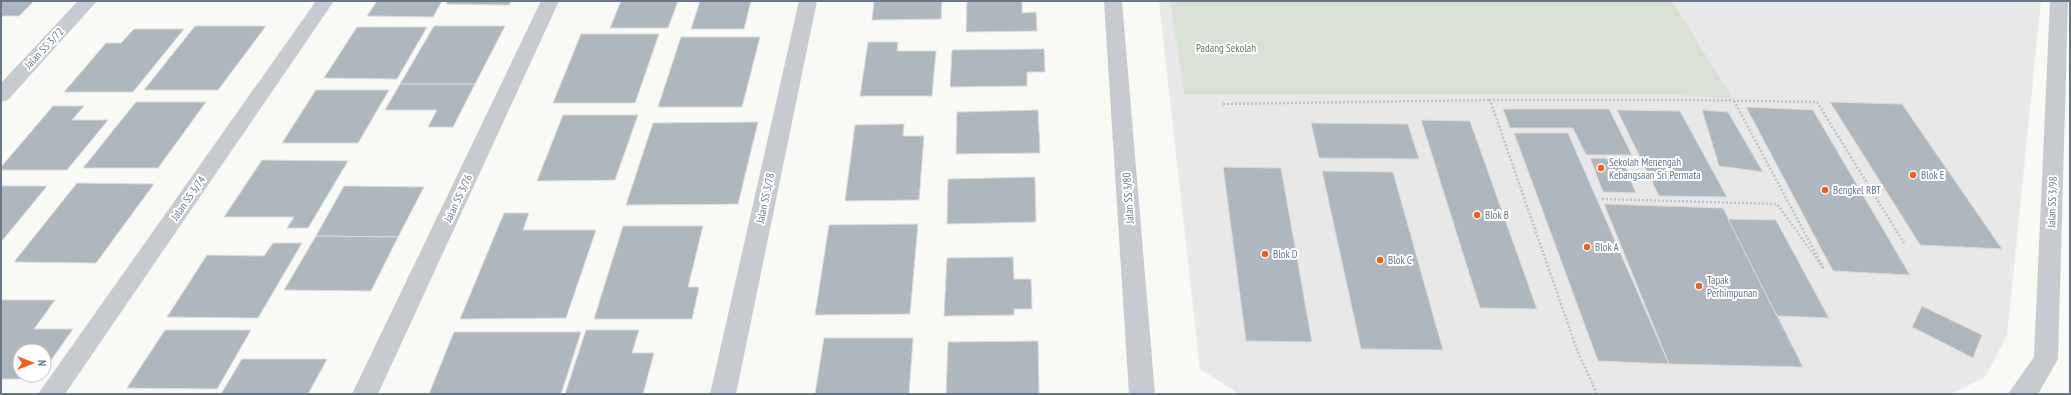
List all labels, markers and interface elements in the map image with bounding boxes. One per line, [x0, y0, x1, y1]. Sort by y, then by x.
street label: Jalan SS 3/72 [21, 25, 67, 72]
park label: Padang Sekolah [1196, 41, 1256, 55]
place label: Sekolah Menengah Kebangsaan Sri Permata [1609, 155, 1701, 182]
marker: Sekolah Menengah Kebangsaan Sri Permata [1596, 163, 1606, 173]
place label: Blok E [1921, 168, 1945, 182]
marker: Blok E [1908, 170, 1918, 180]
street label: Jalan SS 3/76 [440, 172, 475, 225]
street label: Jalan SS 3/78 [753, 172, 777, 225]
street label: Jalan SS 3/80 [1119, 172, 1137, 225]
street label: Jalan SS 3/74 [167, 173, 208, 224]
street label: Jalan SS 3/98 [2044, 176, 2060, 229]
place label: Bengkel RBT [1833, 183, 1881, 197]
marker: Bengkel RBT [1820, 185, 1830, 195]
place label: Blok B [1485, 208, 1509, 222]
marker: Blok B [1472, 210, 1482, 220]
place label: Blok A [1595, 240, 1620, 254]
marker: Blok A [1582, 242, 1592, 252]
place label: Blok D [1273, 247, 1298, 261]
marker: Blok D [1260, 249, 1270, 259]
place label: Blok C [1388, 253, 1412, 267]
marker: Blok C [1375, 255, 1385, 265]
place label: Tapak Perhimpunan [1707, 273, 1757, 300]
marker: Tapak Perhimpunan [1694, 281, 1704, 291]
north arrow [12, 343, 52, 383]
text: N [35, 360, 49, 366]

